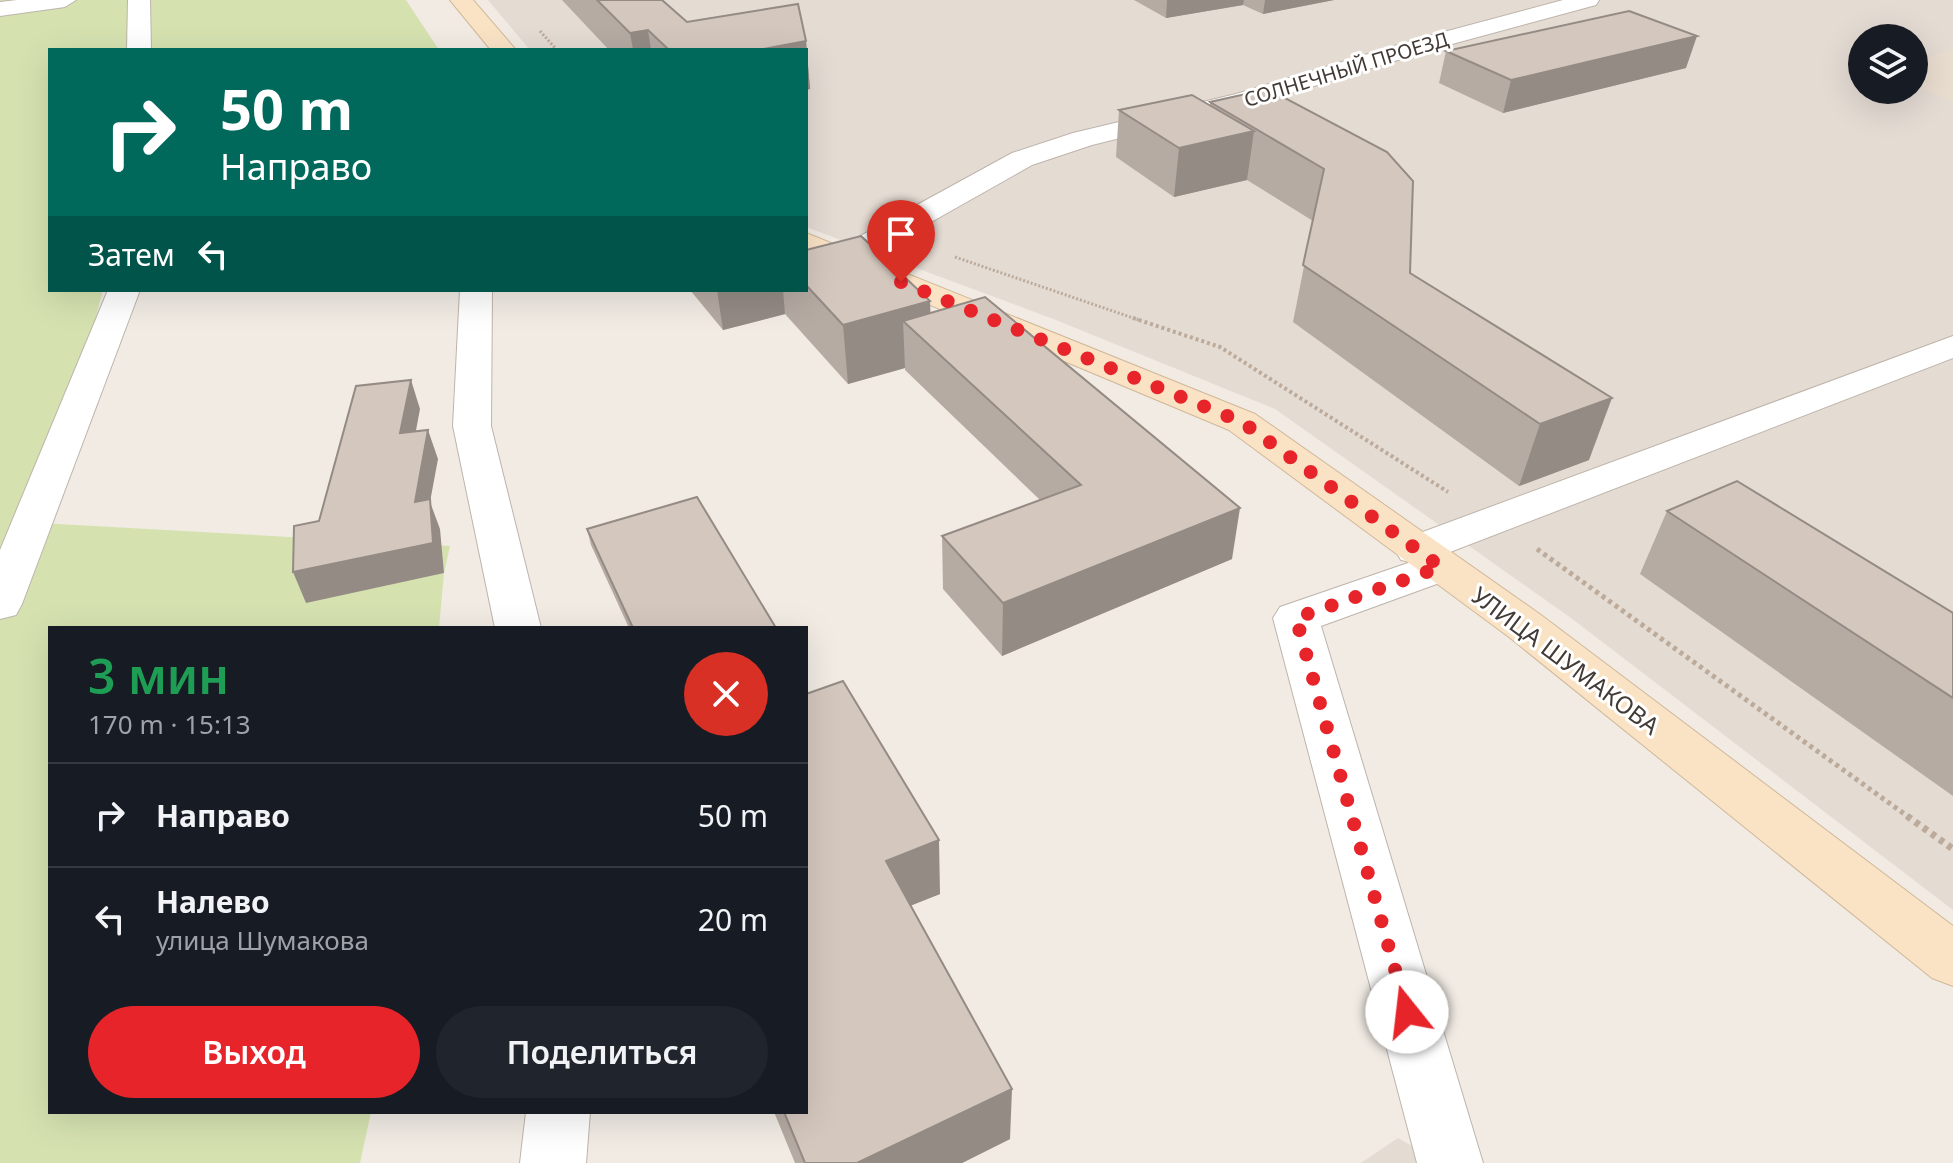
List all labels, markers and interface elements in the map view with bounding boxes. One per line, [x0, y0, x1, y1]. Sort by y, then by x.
map controls [1848, 24, 1928, 104]
button: layers [1848, 24, 1928, 104]
street label: СОЛНЕЧНЫЙ ПРОЕЗД [1241, 25, 1452, 113]
text: 50 m [220, 70, 353, 146]
icon: right [88, 80, 192, 184]
text: Направо [220, 142, 372, 191]
pin [867, 200, 935, 282]
icon: arrive [879, 212, 923, 256]
icon: left [191, 232, 235, 276]
text: Затем [88, 234, 175, 275]
street label: УЛИЦА ШУМАКОВА [1465, 578, 1667, 742]
text: 3 мин [88, 643, 229, 708]
button: close [684, 652, 768, 736]
text: 170 m · 15:13 [88, 706, 251, 742]
icon: right [88, 793, 132, 837]
text: Направо [156, 795, 290, 836]
text: 50 m [698, 795, 768, 836]
text: Налево [156, 881, 270, 922]
icon: left [88, 897, 132, 941]
text: 20 m [698, 899, 768, 940]
text: улица Шумакова [156, 922, 369, 958]
position arrow [1365, 970, 1449, 1054]
button: Выход [88, 1006, 420, 1098]
button: Поделиться [436, 1006, 768, 1098]

